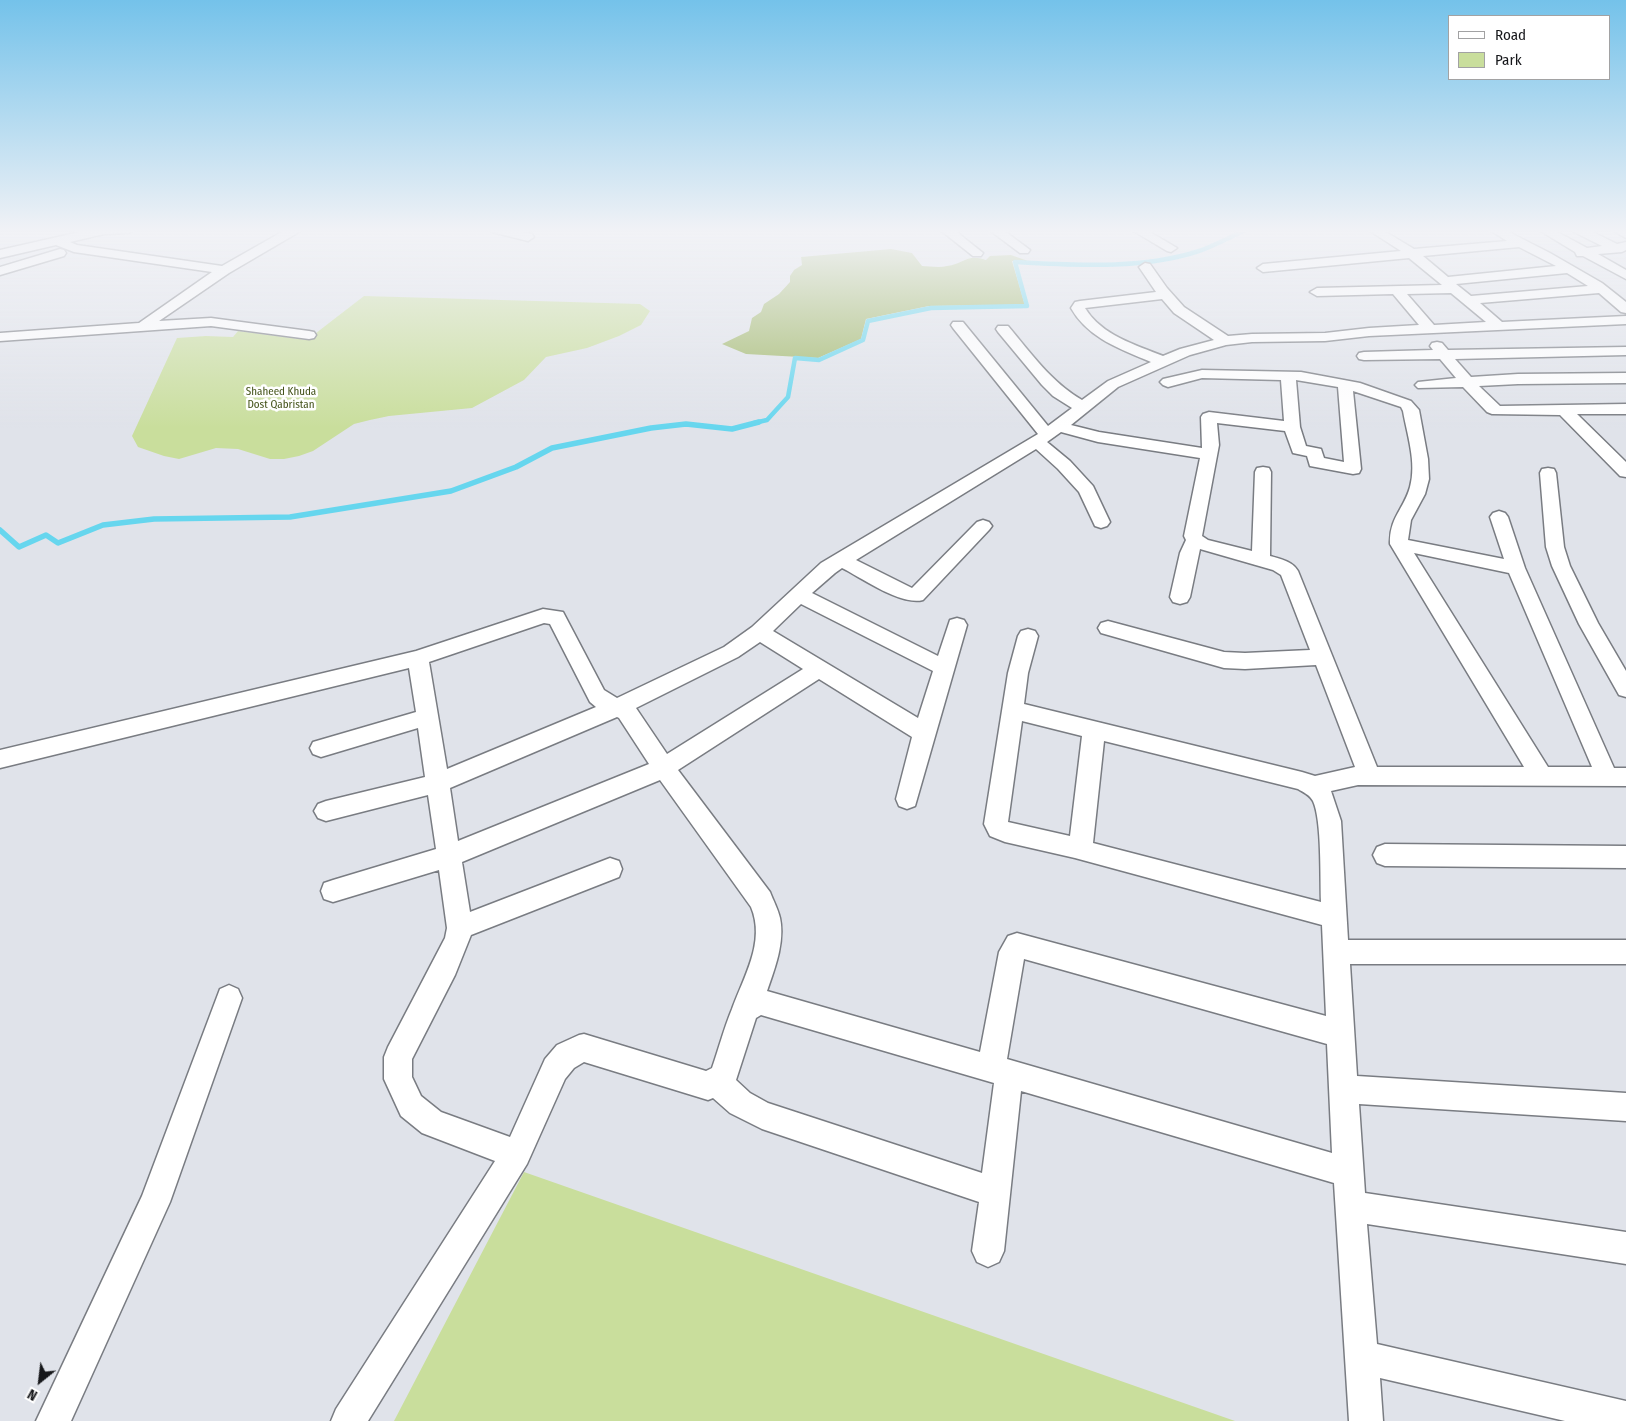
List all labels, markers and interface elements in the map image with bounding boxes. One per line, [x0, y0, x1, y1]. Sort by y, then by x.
legend [1448, 15, 1611, 80]
text: Road [1495, 26, 1526, 44]
text: Park [1495, 51, 1522, 69]
park label: Shaheed Khuda Dost Qabristan [246, 385, 316, 411]
north arrow [15, 1356, 65, 1406]
text: N [25, 1385, 40, 1404]

